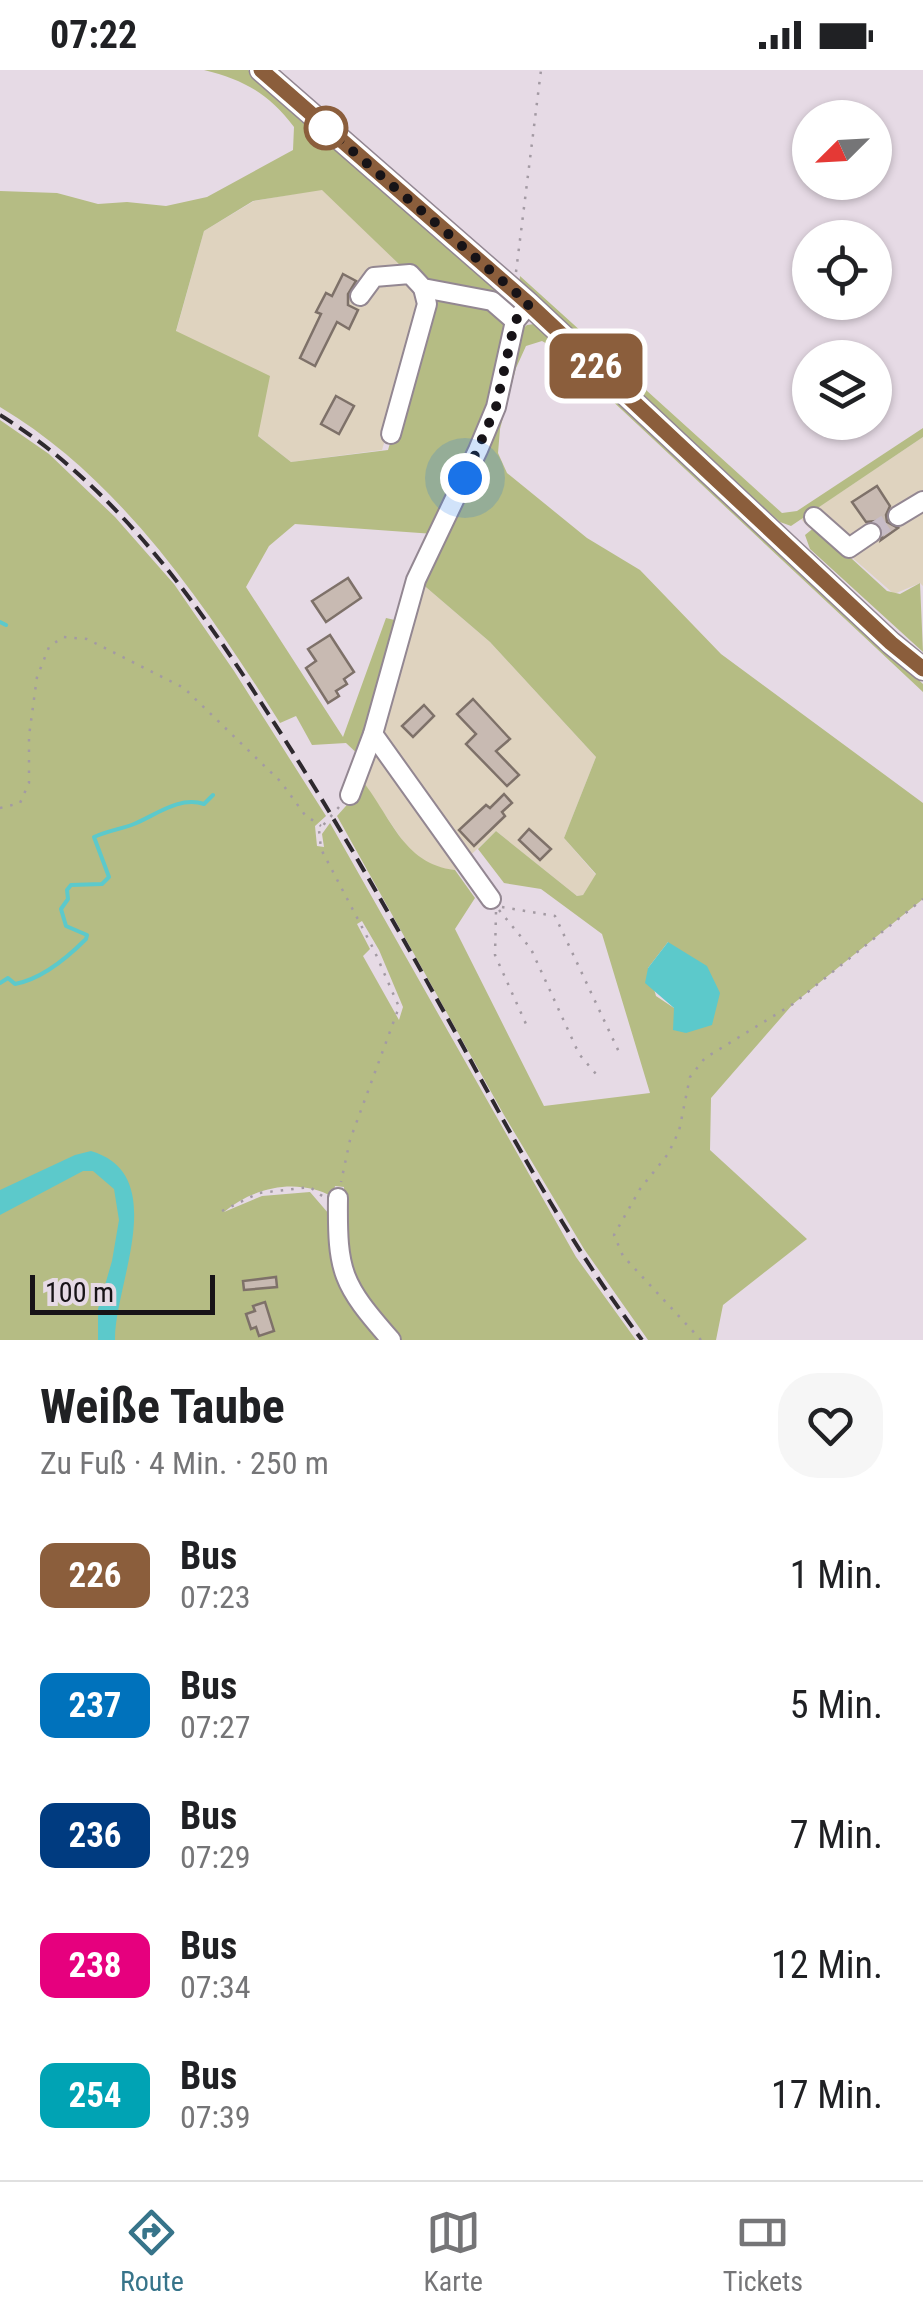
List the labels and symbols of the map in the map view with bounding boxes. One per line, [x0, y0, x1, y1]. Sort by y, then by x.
north arrow [792, 100, 892, 200]
unlabelled marker [305, 107, 347, 149]
line badge: 226 [538, 334, 654, 398]
your location [440, 453, 490, 503]
scale bar [30, 1270, 215, 1314]

